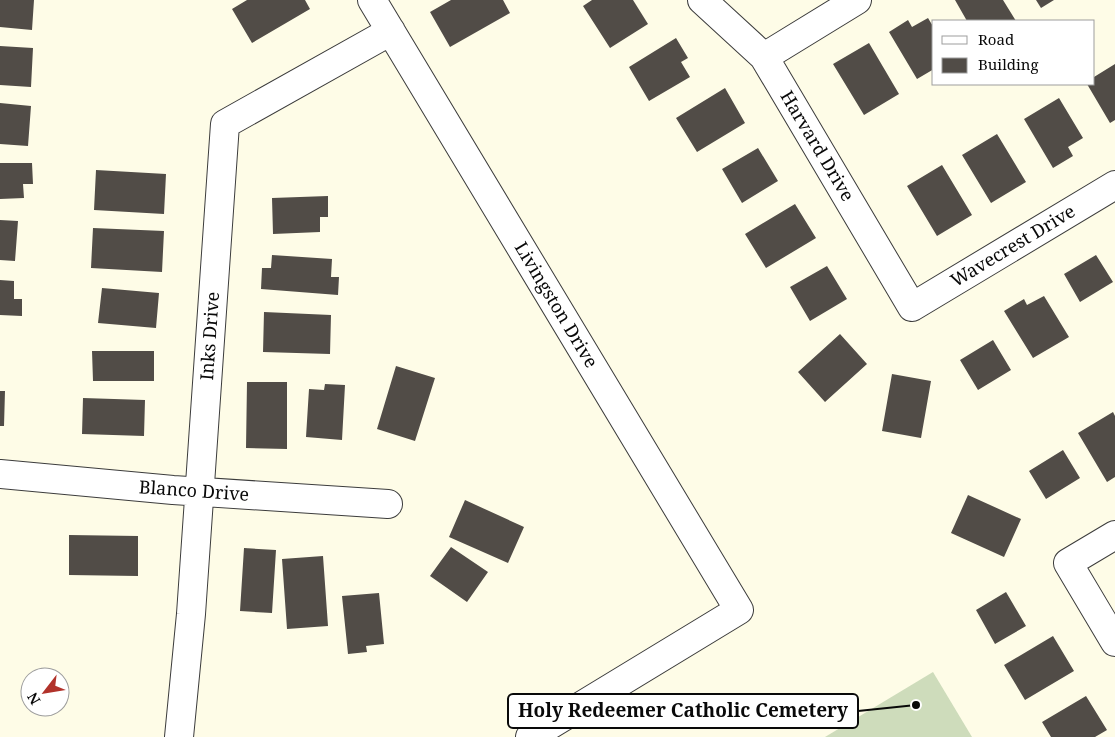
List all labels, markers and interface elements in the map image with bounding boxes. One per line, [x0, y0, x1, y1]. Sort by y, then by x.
legend [932, 20, 1095, 85]
text: Road [978, 29, 1014, 49]
text: Building [978, 54, 1039, 74]
street label: Harvard Drive [775, 86, 860, 205]
street label: Wavecrest Drive [946, 198, 1079, 292]
street label: Livingston Drive [510, 237, 604, 372]
street label: Inks Drive [194, 291, 224, 381]
street label: Blanco Drive [138, 474, 250, 506]
north arrow [20, 667, 70, 717]
text: N [22, 689, 44, 709]
callout: Holy Redeemer Catholic Cemetery [508, 694, 858, 728]
text: Holy Redeemer Catholic Cemetery [518, 697, 848, 723]

